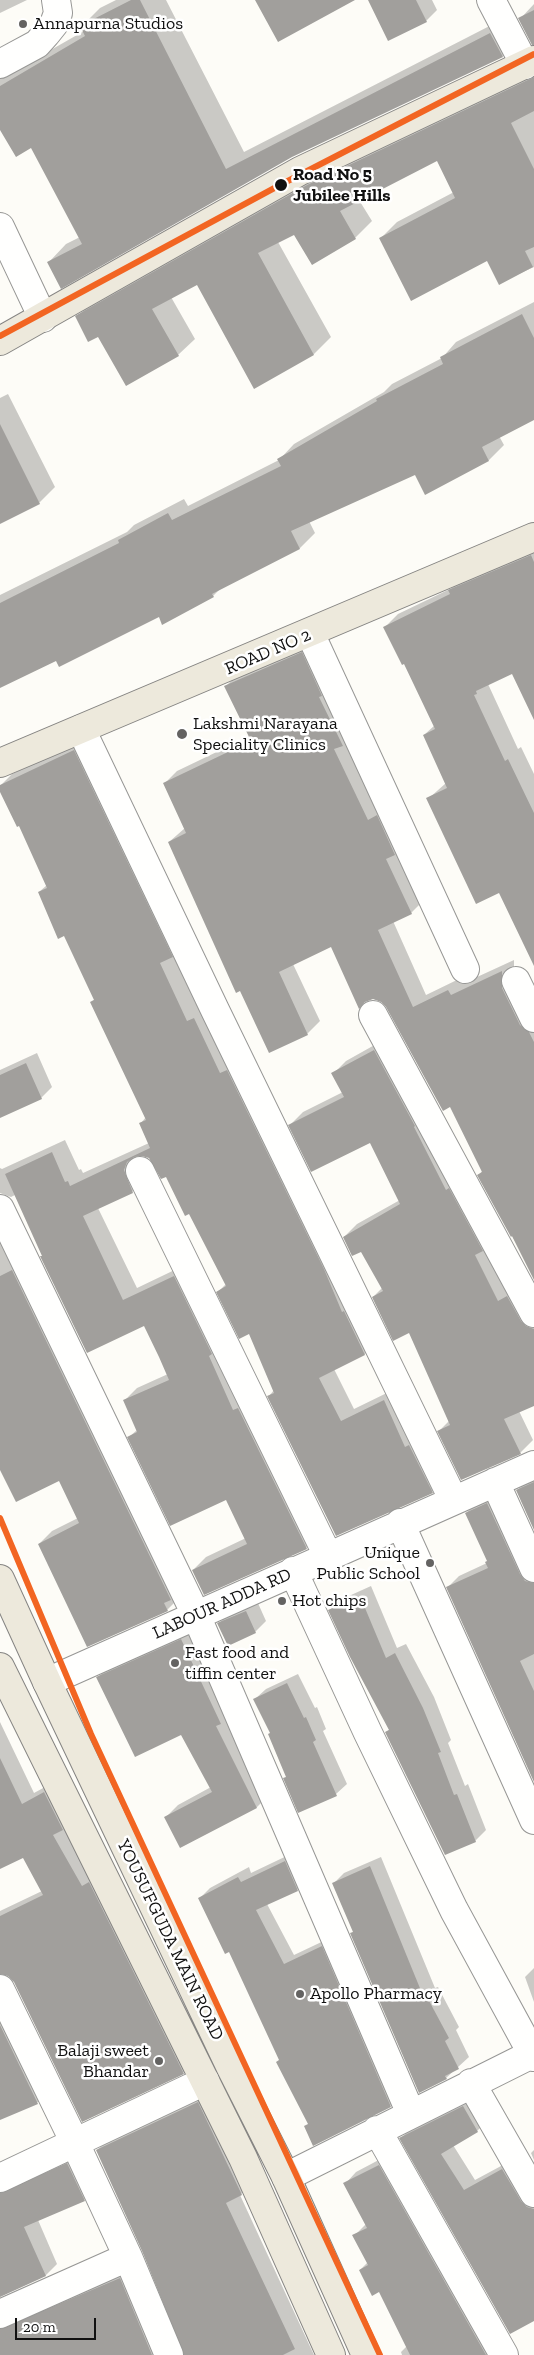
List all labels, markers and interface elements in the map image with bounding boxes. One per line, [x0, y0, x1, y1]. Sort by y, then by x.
place label: Annapurna Studios [33, 13, 183, 35]
marker: Annapurna Studios [17, 18, 29, 30]
place label: Road No 5 Jubilee Hills [293, 164, 391, 206]
marker: Road No 5 Jubilee Hills [273, 177, 289, 193]
street label: ROAD NO 2 [222, 624, 314, 680]
place label: Lakshmi Narayana Speciality Clinics [193, 713, 338, 756]
marker: Lakshmi Narayana Speciality Clinics [175, 727, 189, 741]
place label: Unique Public School [316, 1542, 420, 1585]
marker: Unique Public School [424, 1557, 436, 1569]
street label: LABOUR ADDA RD [149, 1564, 295, 1644]
place label: Hot chips [292, 1590, 366, 1612]
marker: Hot chips [276, 1595, 288, 1607]
place label: Fast food and tiffin center [185, 1642, 289, 1685]
marker: Fast food and tiffin center [169, 1657, 181, 1669]
street label: YOUSUFGUDA MAIN ROAD [112, 1836, 228, 2044]
place label: Apollo Pharmacy [310, 1983, 442, 2005]
marker: Apollo Pharmacy [294, 1988, 306, 2000]
place label: Balaji sweet Bhandar [57, 2040, 149, 2082]
marker: Balaji sweet Bhandar [153, 2055, 165, 2067]
scale bar [18, 2308, 99, 2340]
text: 20 m [23, 2318, 56, 2336]

